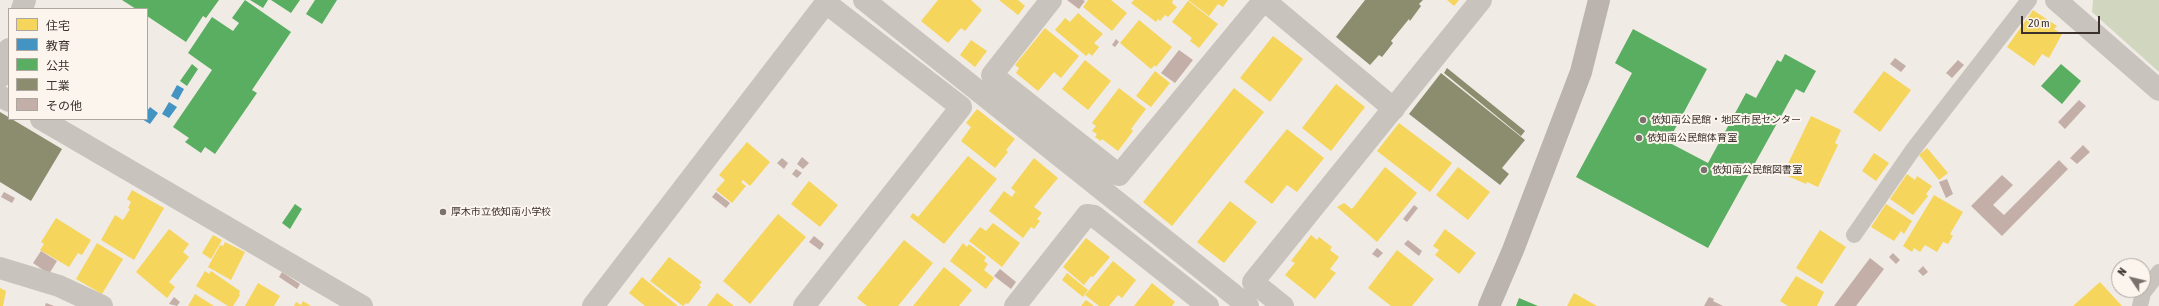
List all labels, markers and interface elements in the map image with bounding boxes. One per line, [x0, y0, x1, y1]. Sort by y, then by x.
legend [8, 8, 148, 120]
scale bar [2023, 8, 2102, 34]
text: 20 m [2028, 16, 2050, 30]
text: 住宅 [46, 19, 70, 33]
text: 教育 [46, 39, 70, 53]
text: 公共 [46, 59, 70, 73]
text: 工業 [46, 79, 70, 93]
text: その他 [46, 99, 82, 113]
place label: 依知南公民館・地区市民センター [1651, 114, 1801, 126]
marker: 依知南公民館・地区市民センター [1638, 115, 1648, 125]
place label: 依知南公民館体育室 [1647, 132, 1737, 144]
marker: 依知南公民館体育室 [1634, 133, 1644, 143]
place label: 依知南公民館図書室 [1712, 164, 1802, 176]
marker: 依知南公民館図書室 [1699, 165, 1709, 175]
place label: 厚木市立依知南小学校 [451, 206, 551, 218]
marker: 厚木市立依知南小学校 [438, 207, 448, 217]
north arrow [2111, 258, 2151, 298]
text: N [2115, 266, 2129, 278]

